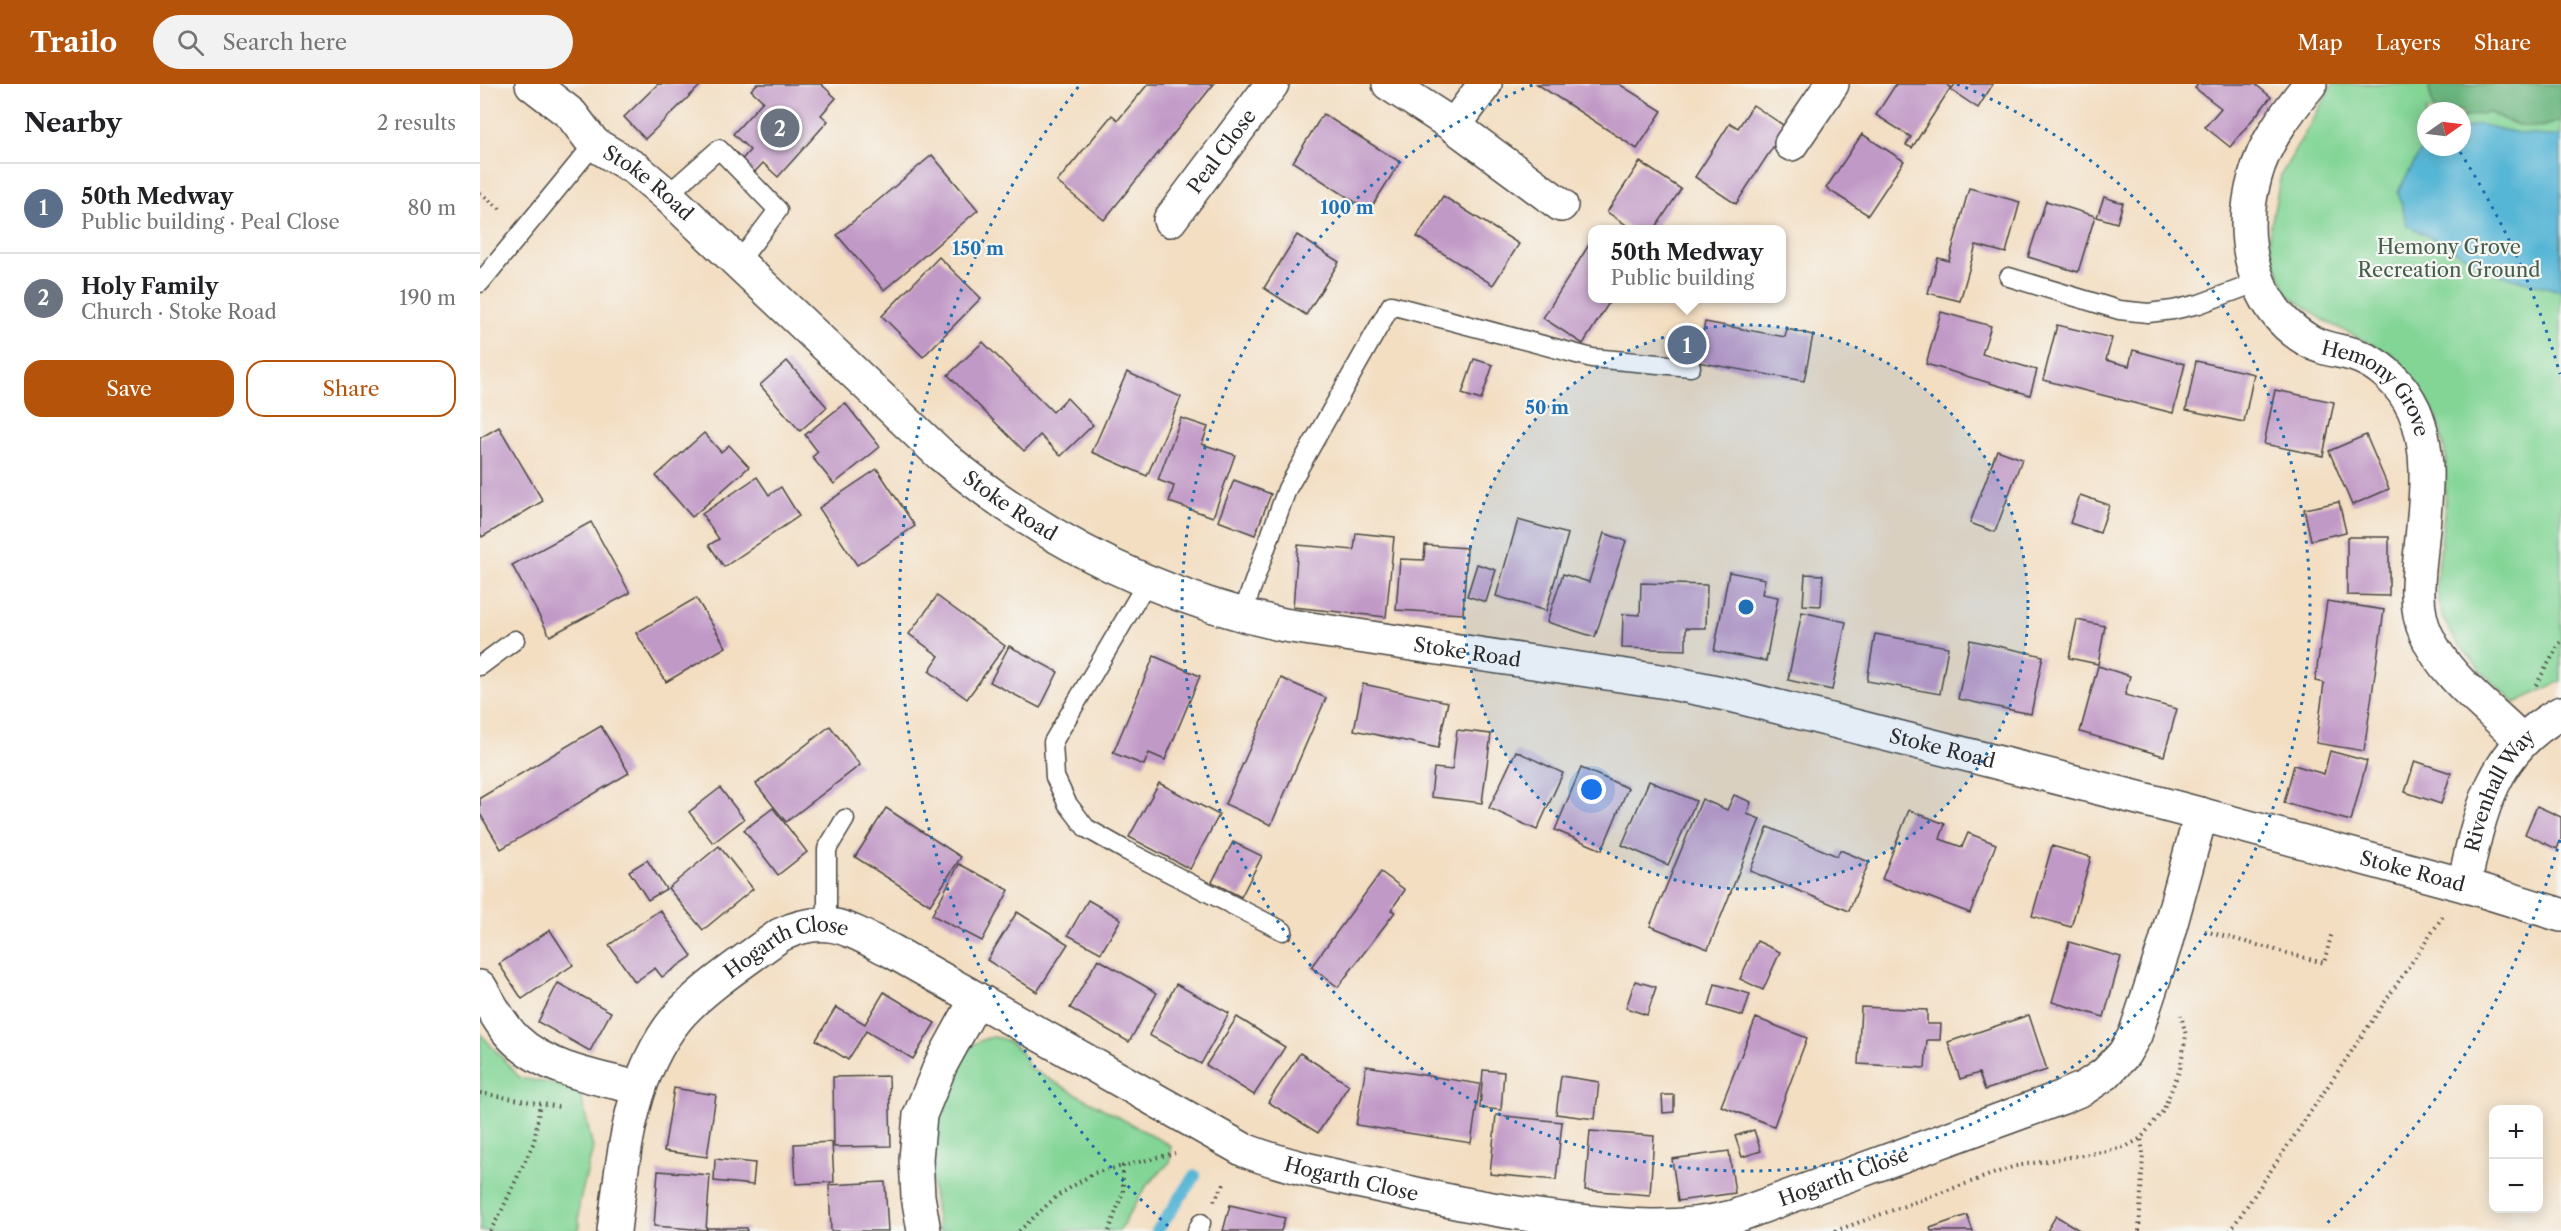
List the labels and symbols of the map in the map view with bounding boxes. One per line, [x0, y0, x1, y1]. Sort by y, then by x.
north arrow [2417, 102, 2471, 156]
street label: Peal Close [1182, 104, 1261, 198]
pin: 2 [760, 106, 800, 150]
street label: Stoke Road [599, 140, 698, 226]
text: 100 m [1320, 197, 1374, 219]
park label: Hemony Grove Recreation Ground [2358, 235, 2540, 282]
text: 150 m [952, 238, 1004, 260]
pin: 1 [1668, 322, 1706, 368]
street label: Hemony Grove [2319, 335, 2434, 439]
text: 50 m [1525, 397, 1569, 419]
street label: Stoke Road [959, 465, 1061, 546]
centre of rings [1736, 597, 1756, 617]
street label: Stoke Road [1412, 632, 1523, 672]
street label: Rivenhall Way [2460, 723, 2540, 854]
street label: Stoke Road [1887, 724, 1998, 773]
your location [1577, 775, 1606, 804]
street label: Stoke Road [2357, 846, 2468, 897]
street label: Hogarth Close [719, 912, 852, 983]
street label: Hogarth Close [1775, 1142, 1912, 1211]
street label: Hogarth Close [1282, 1152, 1421, 1206]

